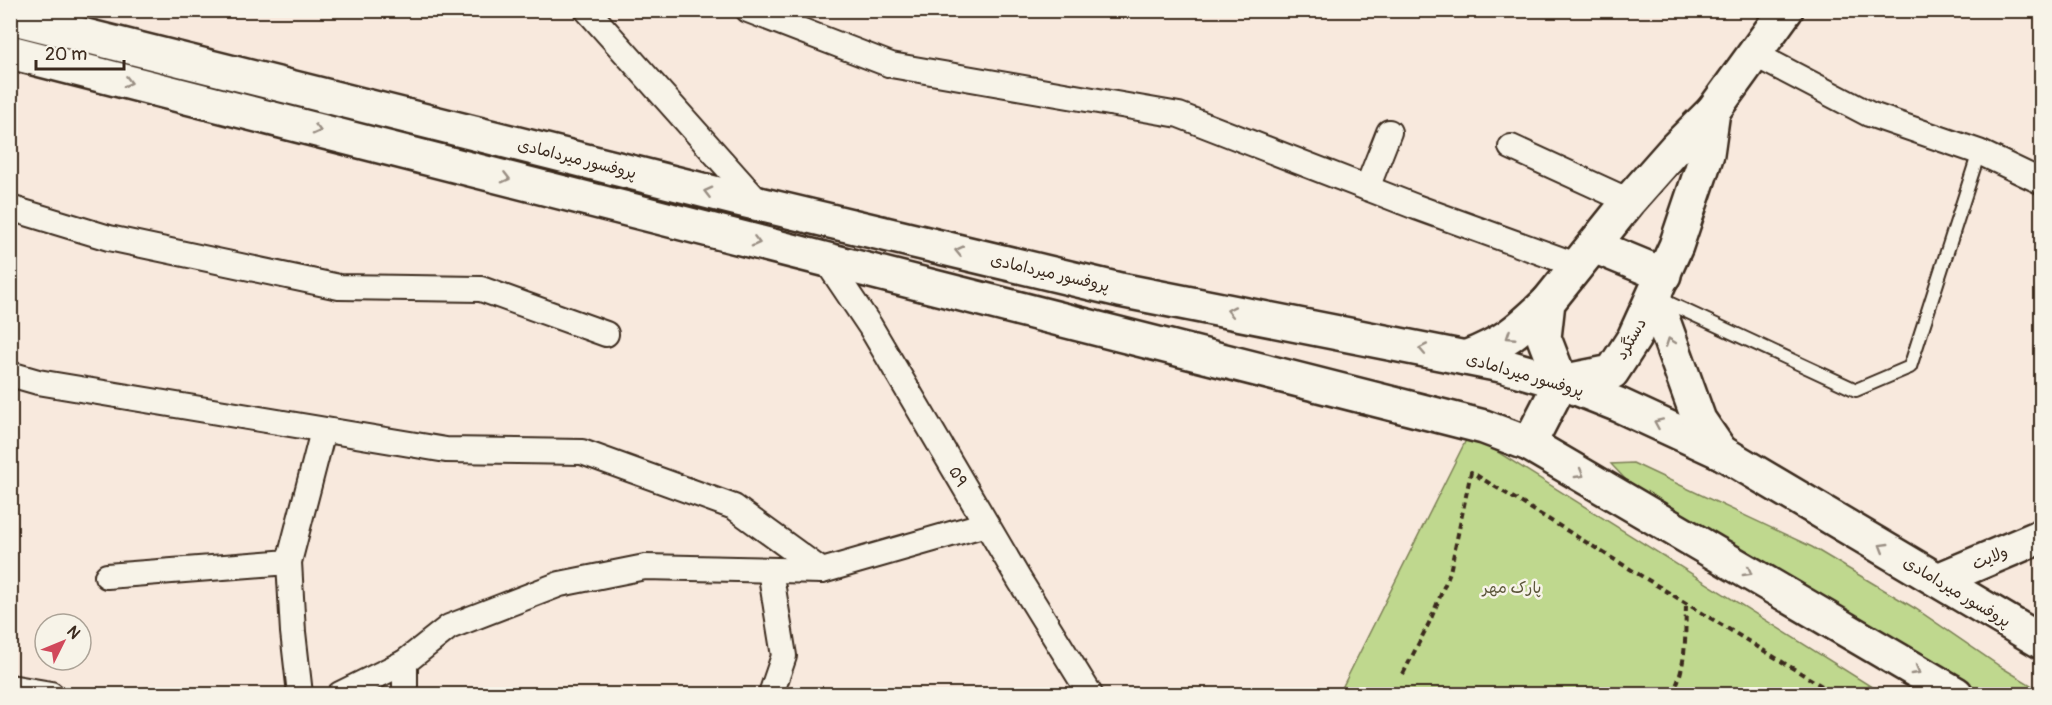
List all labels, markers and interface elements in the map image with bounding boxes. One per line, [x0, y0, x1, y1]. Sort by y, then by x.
scale bar [36, 33, 124, 71]
text: 20 m [45, 43, 87, 66]
one-way arrow [122, 75, 133, 87]
one-way arrow [312, 123, 322, 136]
street label: پروفسور میردامادی [516, 135, 638, 183]
one-way arrow [501, 171, 511, 184]
one-way arrow [703, 186, 713, 199]
one-way arrow [750, 235, 761, 247]
one-way arrow [954, 246, 964, 259]
street label: پروفسور میردامادی [989, 250, 1111, 296]
one-way arrow [1227, 306, 1237, 319]
street label: دستگرد [1611, 315, 1651, 363]
one-way arrow [1506, 328, 1516, 340]
one-way arrow [1665, 338, 1678, 348]
one-way arrow [1418, 343, 1428, 356]
street label: پروفسور میردامادی [1464, 349, 1586, 401]
one-way arrow [1653, 418, 1664, 430]
street label: ۵۹ [944, 463, 972, 491]
one-way arrow [1574, 466, 1584, 478]
street label: ولایت [1969, 542, 2011, 574]
one-way arrow [1879, 543, 1889, 555]
street label: پروفسور میردامادی [1900, 552, 2014, 632]
one-way arrow [1742, 565, 1752, 577]
park label: پارک مهر [1481, 578, 1541, 598]
north arrow [33, 612, 93, 672]
text: N [62, 622, 84, 643]
one-way arrow [1910, 664, 1920, 675]

